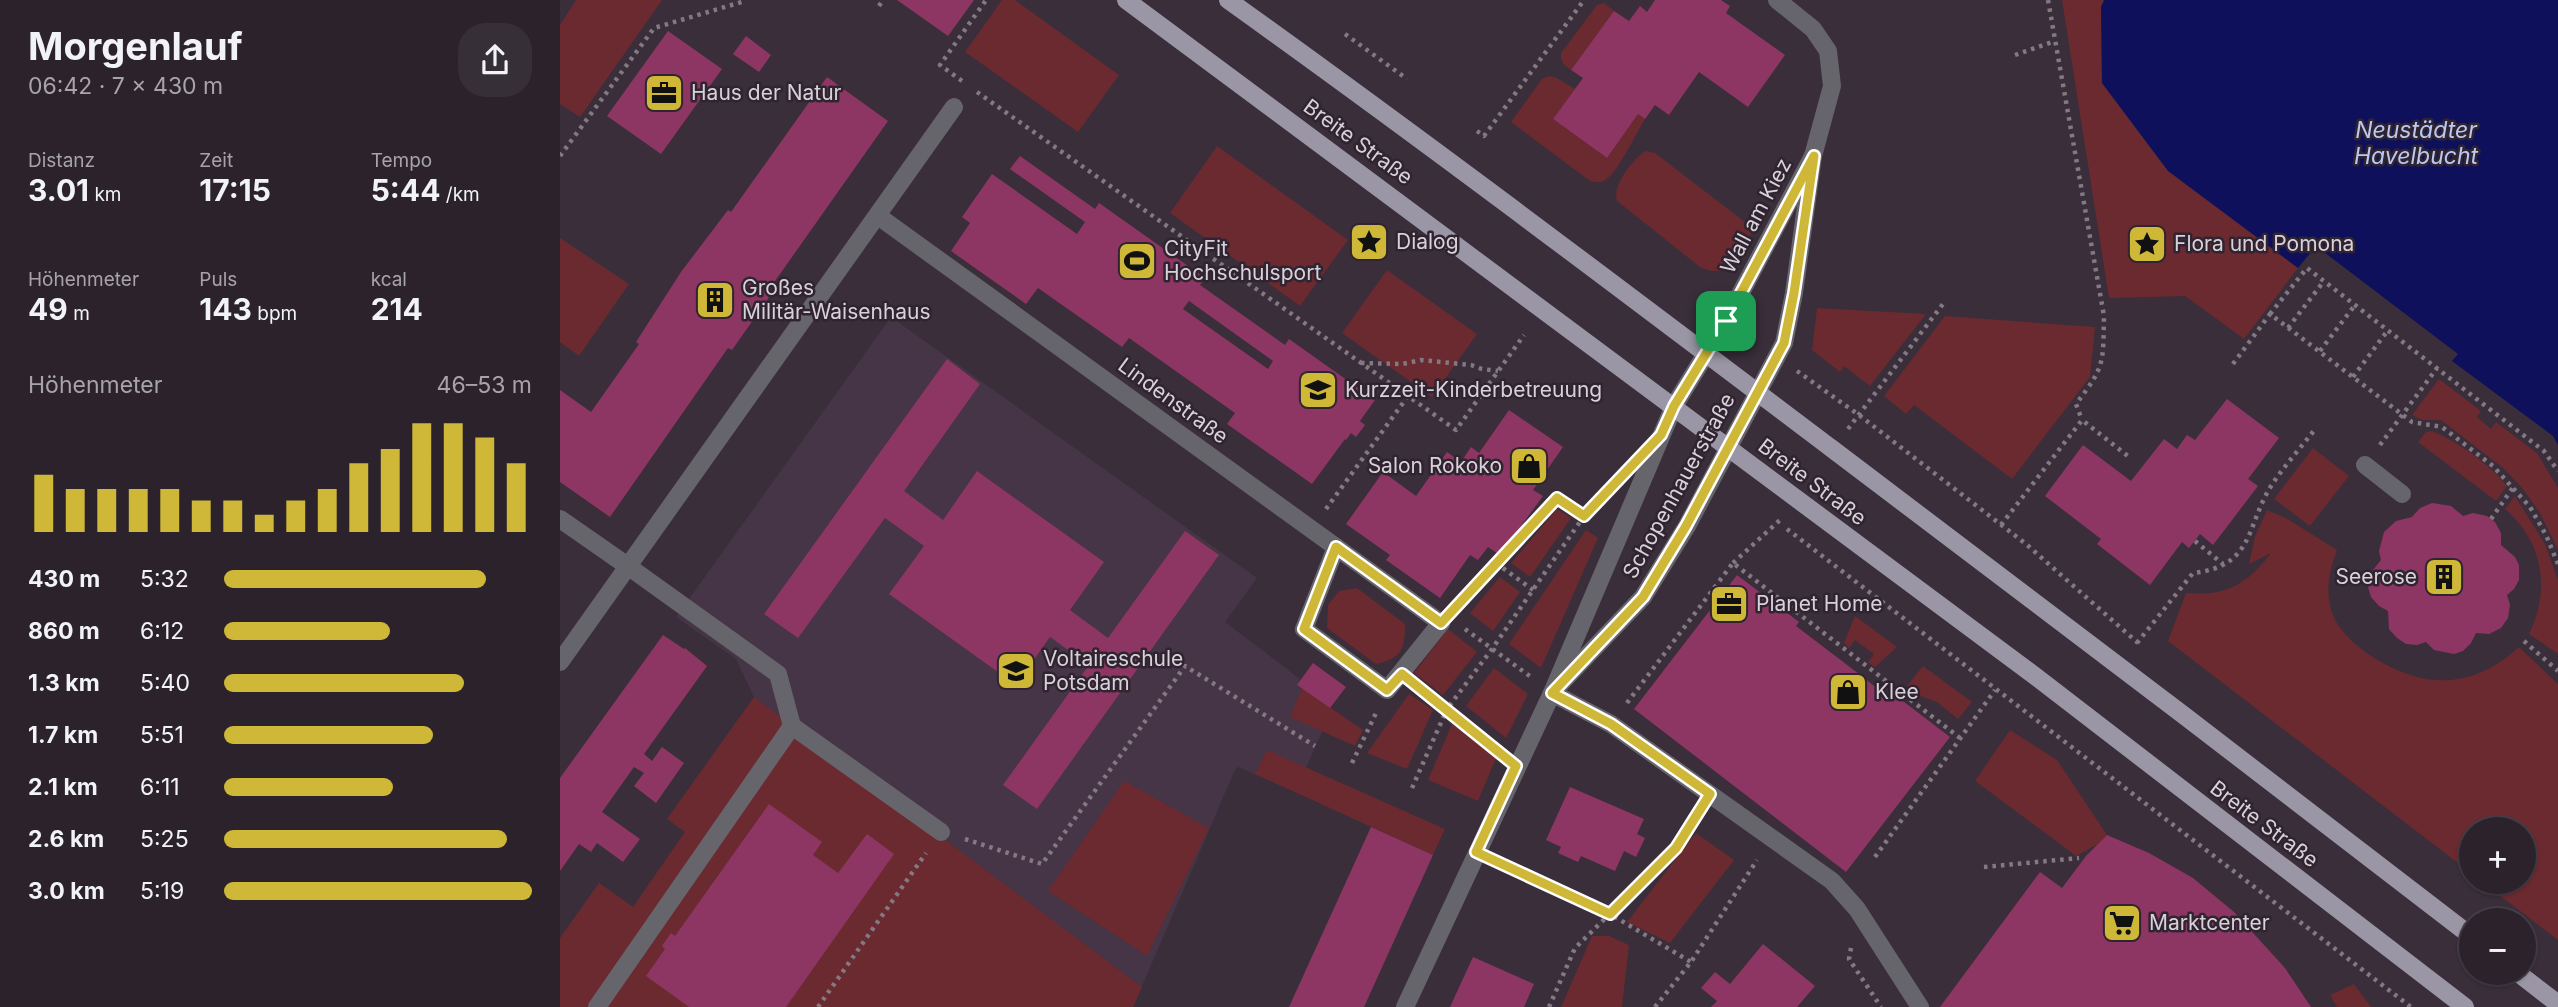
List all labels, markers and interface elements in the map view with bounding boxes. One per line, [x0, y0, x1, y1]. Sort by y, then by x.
text: Morgenlauf [28, 23, 243, 69]
button: share [458, 23, 532, 97]
text: 06:42 · 7 × 430 m [28, 72, 223, 100]
office icon: Haus der Natur [643, 72, 685, 114]
place label: Haus der Natur [691, 80, 842, 105]
street label: Breite Straße [1299, 94, 1418, 190]
water label: Neustädter Havelbucht [2354, 116, 2479, 170]
text: Distanz [28, 149, 95, 172]
text: Zeit [199, 149, 233, 172]
text: Tempo [371, 149, 432, 172]
street label: Wall am Kiez [1715, 154, 1796, 278]
text: 3.01 [28, 172, 89, 208]
text: 17:15 [199, 172, 271, 208]
text: 5:44 [371, 172, 440, 208]
text: km [89, 183, 121, 206]
text: /km [440, 183, 480, 206]
place icon: Dialog [1348, 221, 1390, 263]
place icon: Flora und Pomona [2126, 223, 2168, 265]
place label: Dialog [1396, 229, 1459, 254]
place label: Flora und Pomona [2174, 231, 2354, 256]
place label: CityFit Hochschulsport [1164, 236, 1321, 285]
sports icon: CityFit Hochschulsport [1116, 240, 1158, 282]
text: Höhenmeter [28, 268, 139, 291]
text: Puls [199, 268, 237, 291]
text: kcal [371, 268, 407, 291]
place label: Großes Militär-Waisenhaus [742, 275, 931, 324]
building icon: Großes Militär-Waisenhaus [694, 279, 736, 321]
text: 49 [28, 291, 68, 327]
text: 143 [199, 291, 252, 327]
text: 214 [371, 291, 423, 327]
pin [1696, 291, 1756, 351]
text: m [68, 302, 90, 325]
text: bpm [252, 302, 297, 325]
icon: arrive [1707, 302, 1745, 340]
street label: Lindenstraße [1113, 352, 1233, 449]
school or university icon: Kurzzeit-Kinderbetreuung [1297, 369, 1339, 411]
text: Höhenmeter [28, 371, 162, 399]
text: 46–53 m [437, 371, 532, 399]
place label: Kurzzeit-Kinderbetreuung [1345, 377, 1602, 402]
street label: Schopenhauerstraße [1617, 389, 1740, 583]
street label: Breite Straße [1753, 433, 1871, 530]
shop icon: Salon Rokoko [1508, 445, 1550, 487]
place label: Salon Rokoko [1368, 453, 1502, 478]
building icon: Seerose [2423, 556, 2465, 598]
place label: Seerose [2336, 564, 2417, 589]
text: 430 m [28, 565, 100, 593]
text: 5:32 [140, 565, 189, 593]
office icon: Planet Home [1708, 583, 1750, 625]
place label: Planet Home [1756, 591, 1883, 616]
text: 860 m [28, 617, 100, 645]
text: 6:12 [140, 617, 184, 645]
place label: Voltaireschule Potsdam [1043, 646, 1183, 695]
school or university icon: Voltaireschule Potsdam [995, 650, 1037, 692]
text: 1.3 km [28, 669, 100, 697]
text: 5:40 [140, 669, 190, 697]
shop icon: Klee [1827, 671, 1869, 713]
place label: Klee [1875, 679, 1919, 704]
text: 1.7 km [28, 721, 98, 749]
text: 5:51 [140, 721, 184, 749]
text: 2.1 km [28, 773, 98, 801]
text: 6:11 [140, 773, 180, 801]
street label: Breite Straße [2205, 775, 2323, 872]
map controls [2459, 817, 2536, 985]
button: + [2459, 817, 2536, 894]
text: 2.6 km [28, 825, 104, 853]
text: 5:25 [140, 825, 189, 853]
text: 3.0 km [28, 877, 105, 905]
text: 5:19 [140, 877, 184, 905]
supermarket icon: Marktcenter [2101, 902, 2143, 944]
button: − [2459, 908, 2536, 985]
place label: Marktcenter [2149, 910, 2270, 935]

